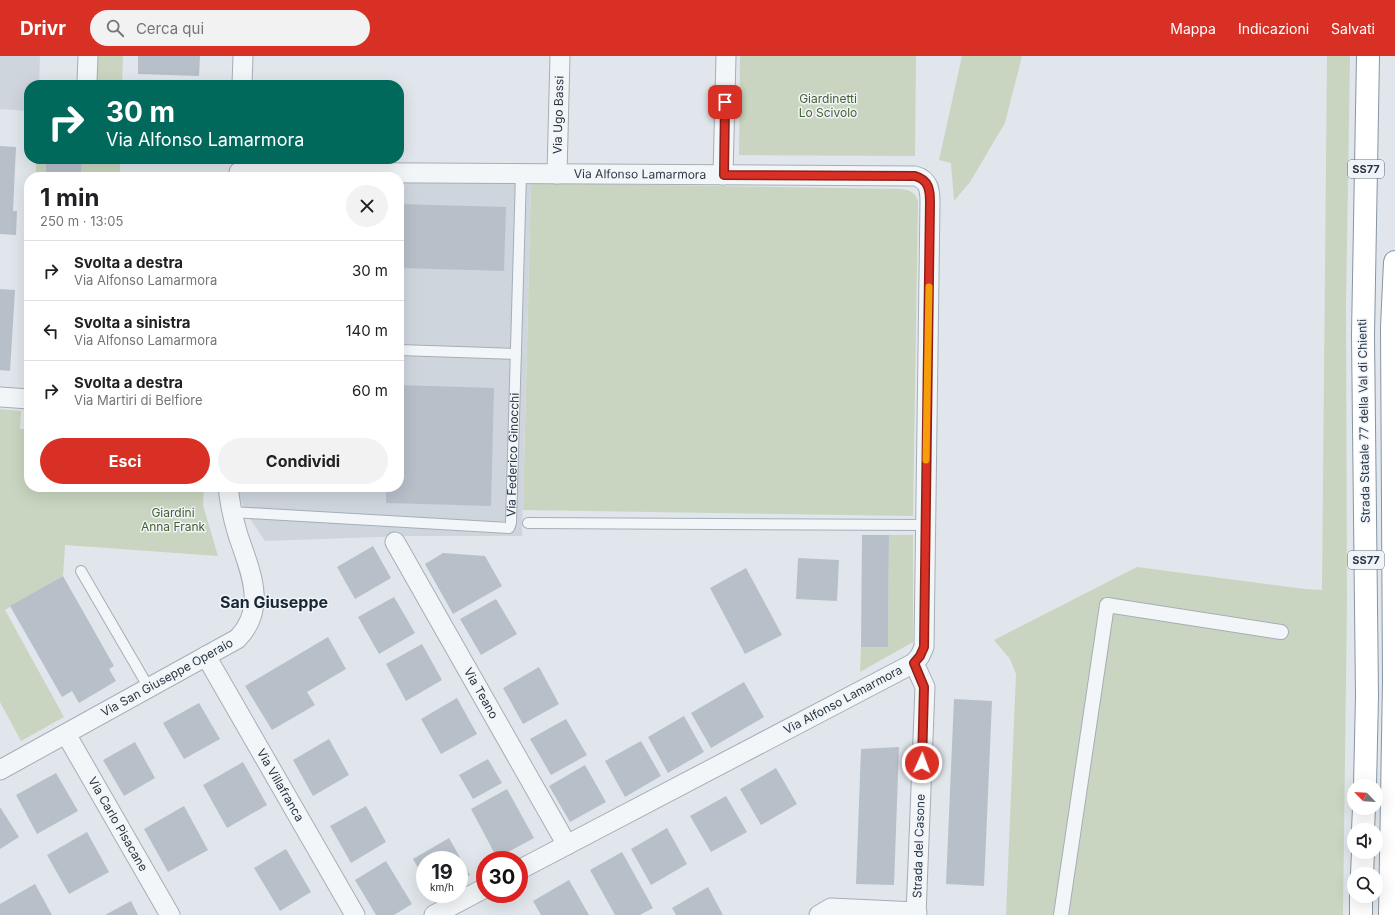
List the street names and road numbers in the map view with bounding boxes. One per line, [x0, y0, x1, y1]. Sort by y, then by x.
street label: Via Ugo Bassi [550, 76, 566, 154]
road number: SS77 [1348, 160, 1384, 178]
street label: Via Alfonso Lamarmora [574, 166, 706, 182]
street label: Strada Statale 77 della Val di Chienti [1354, 319, 1373, 523]
street label: Via Federico Ginocchi [503, 392, 522, 517]
road number: SS77 [1348, 551, 1384, 569]
street label: Via San Giuseppe Operaio [98, 635, 236, 720]
street label: Via Alfonso Lamarmora [781, 662, 905, 737]
street label: Via Teano [461, 665, 502, 721]
street label: Via Villafranca [254, 746, 308, 824]
street label: Via Carlo Pisacane [85, 774, 151, 874]
street label: Strada del Casone [909, 794, 928, 898]

